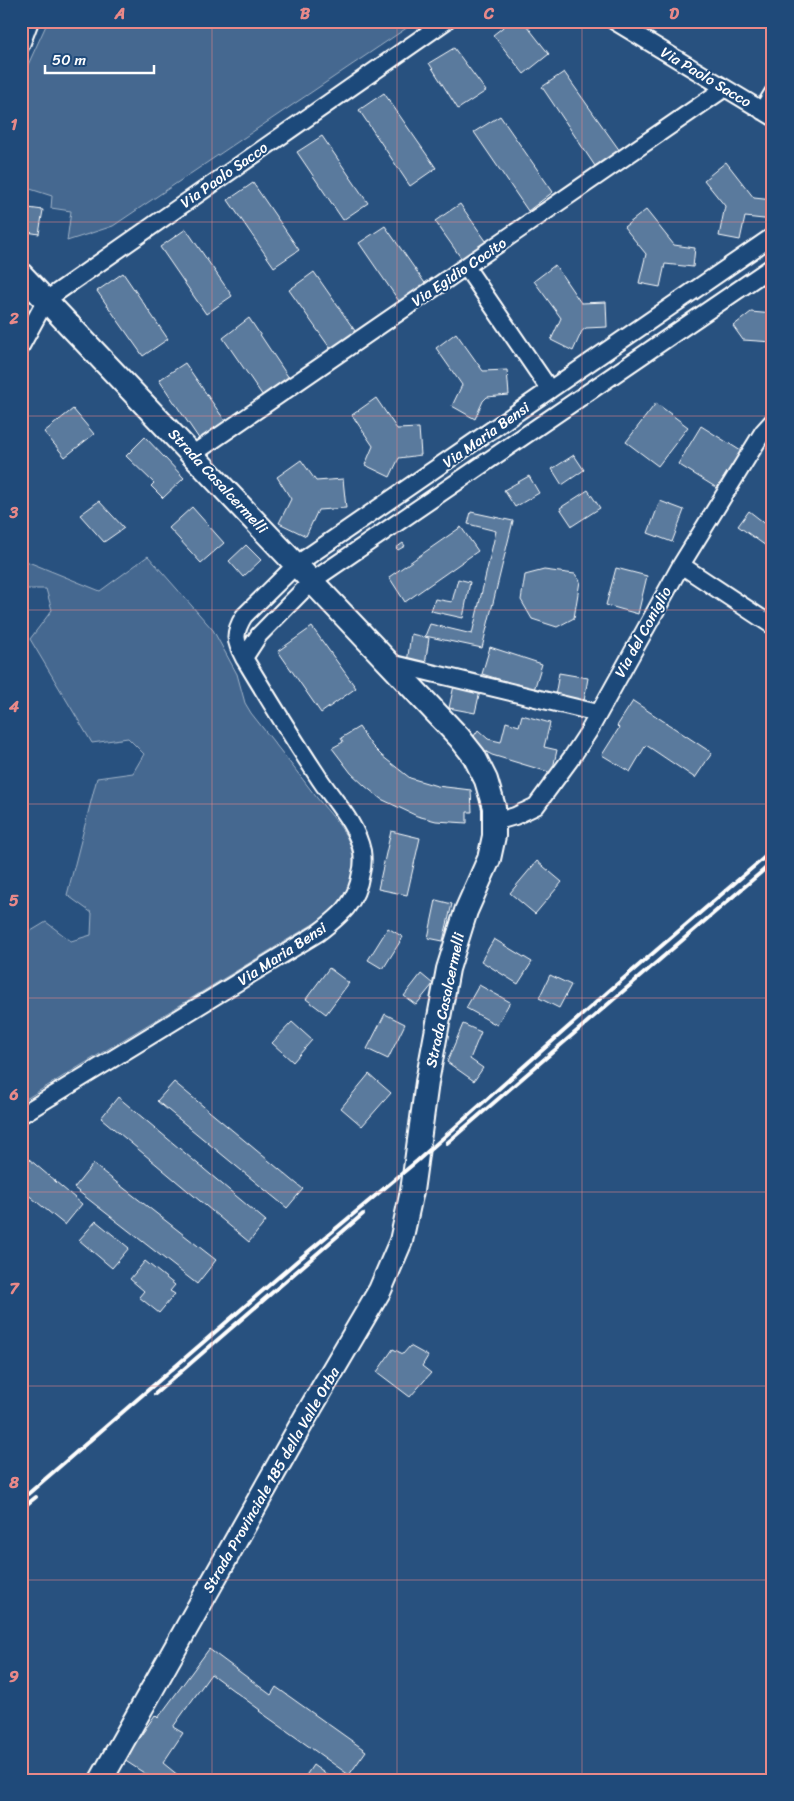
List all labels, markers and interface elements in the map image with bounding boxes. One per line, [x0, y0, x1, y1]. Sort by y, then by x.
text: A [114, 0, 125, 28]
text: B [300, 0, 311, 28]
text: C [483, 0, 495, 28]
text: D [669, 0, 679, 28]
street label: Via Paolo Sacco [655, 39, 757, 115]
scale bar [45, 42, 154, 74]
text: 50 m [52, 47, 87, 73]
text: 1 [11, 110, 18, 139]
street label: Via Paolo Sacco [175, 135, 274, 215]
street label: Via Egidio Cocito [406, 230, 512, 314]
text: 2 [8, 304, 19, 333]
street label: Via Maria Bensi [437, 395, 536, 475]
street label: Strada Casalcermelli [162, 422, 275, 541]
text: 3 [9, 498, 19, 527]
street label: Via del Coniglio [607, 581, 679, 682]
text: 4 [8, 692, 19, 721]
text: 5 [9, 886, 19, 915]
street label: Via Maria Bensi [232, 915, 332, 993]
street label: Strada Casalcermelli [418, 929, 472, 1070]
text: 6 [8, 1080, 19, 1109]
text: 7 [9, 1274, 20, 1303]
street label: Strada Provinciale 185 della Valle Orba [195, 1362, 347, 1598]
text: 8 [8, 1468, 19, 1497]
text: 9 [9, 1662, 19, 1691]

